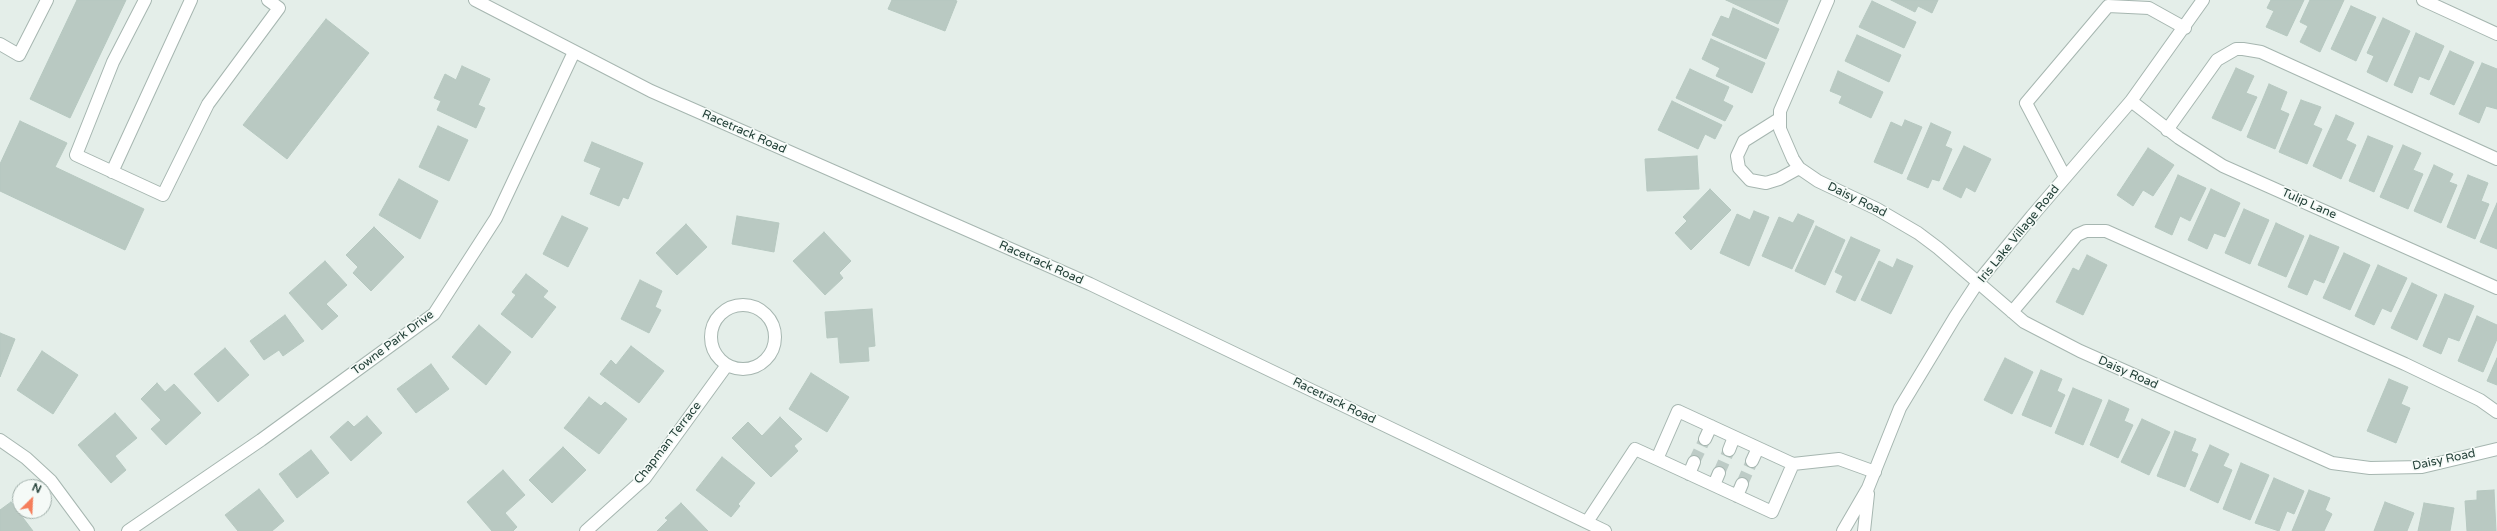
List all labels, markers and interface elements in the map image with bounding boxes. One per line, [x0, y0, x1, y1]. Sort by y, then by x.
street label: Racetrack Road [700, 107, 788, 157]
street label: Daisy Road [1825, 179, 1889, 221]
street label: Iris Lake Village Road [1975, 182, 2063, 286]
street label: Tulip Lane [2279, 186, 2339, 222]
street label: Racetrack Road [997, 238, 1085, 288]
street label: Towne Park Drive [349, 308, 437, 378]
street label: Daisy Road [2096, 353, 2160, 393]
street label: Racetrack Road [1290, 375, 1378, 427]
street label: Chapman Terrace [631, 399, 705, 487]
street label: Daisy Road [2411, 446, 2477, 474]
north arrow [12, 479, 52, 519]
text: N [30, 481, 43, 496]

